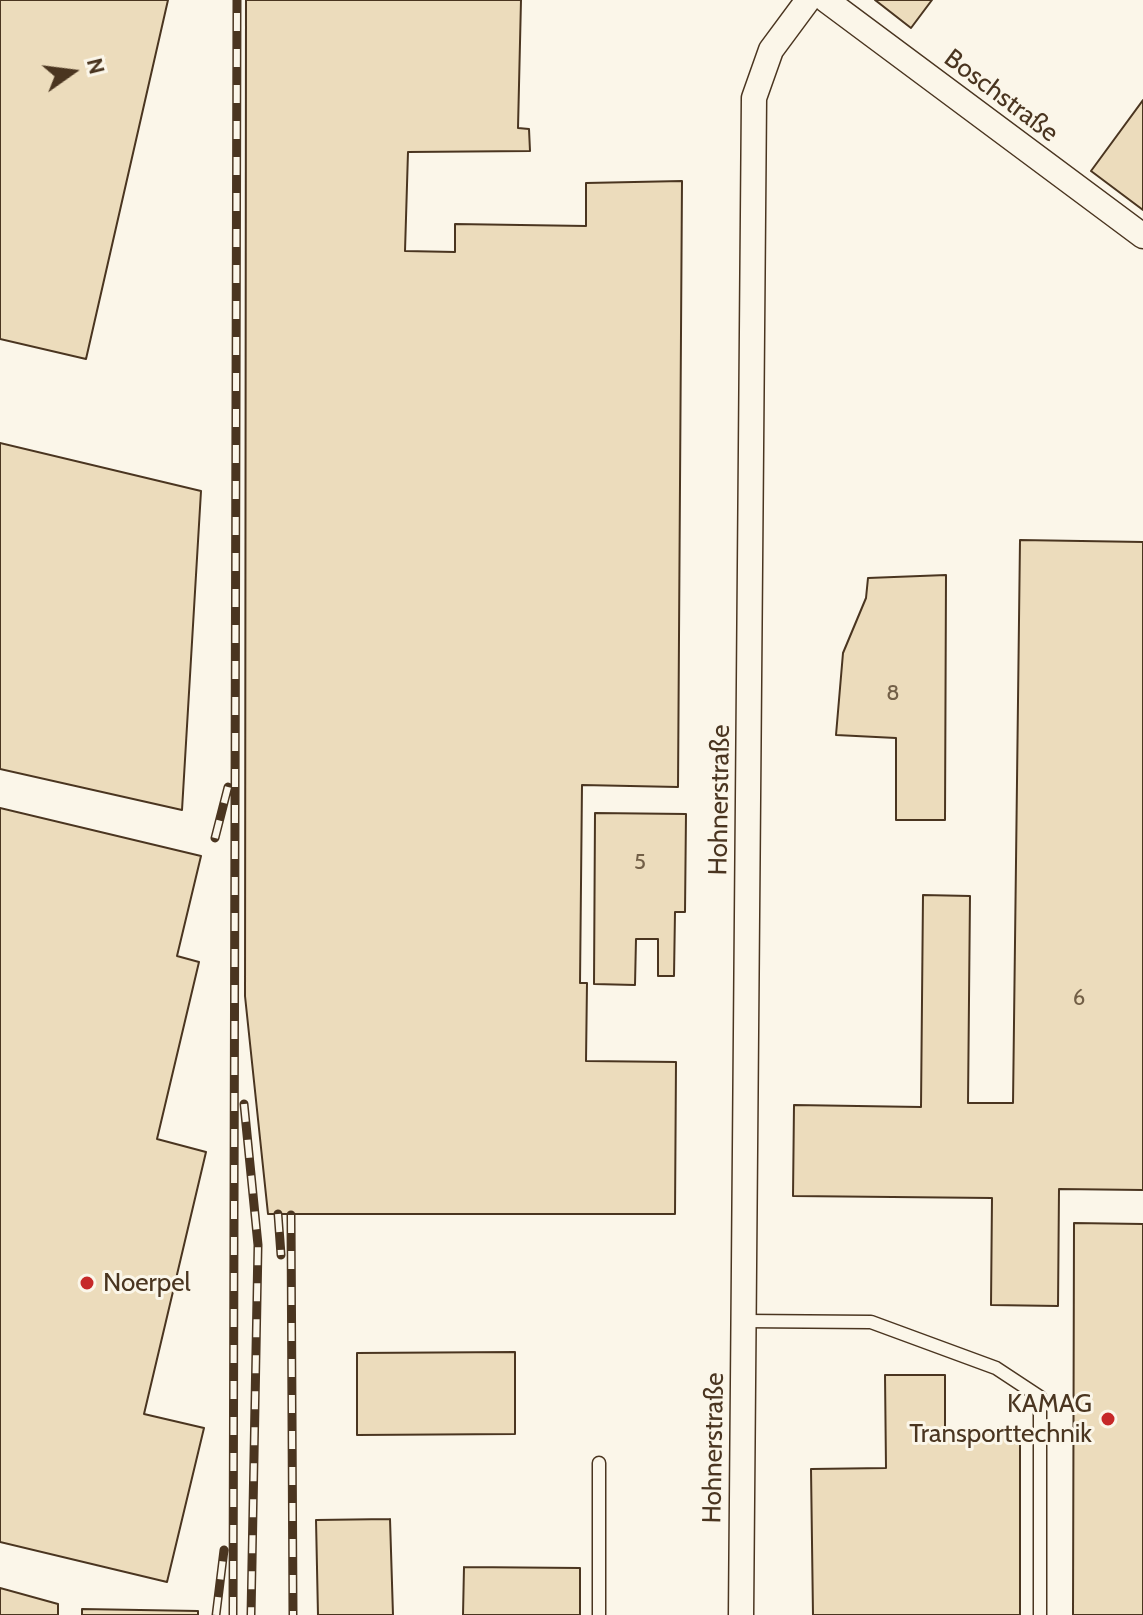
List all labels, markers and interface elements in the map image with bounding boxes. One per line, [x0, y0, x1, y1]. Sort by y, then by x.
north arrow [32, 32, 112, 112]
street label: Boschstraße [938, 43, 1064, 149]
text: N [81, 55, 111, 77]
house number: 8 [886, 681, 900, 707]
street label: Hohnerstraße [703, 724, 737, 876]
house number: 5 [634, 850, 646, 876]
house number: 6 [1073, 986, 1085, 1012]
place label: Noerpel [103, 1267, 191, 1299]
marker: Noerpel [78, 1274, 96, 1292]
street label: Hohnerstraße [697, 1372, 731, 1524]
place label: KAMAG Transporttechnik [909, 1388, 1092, 1450]
marker: KAMAG Transporttechnik [1099, 1410, 1117, 1428]

